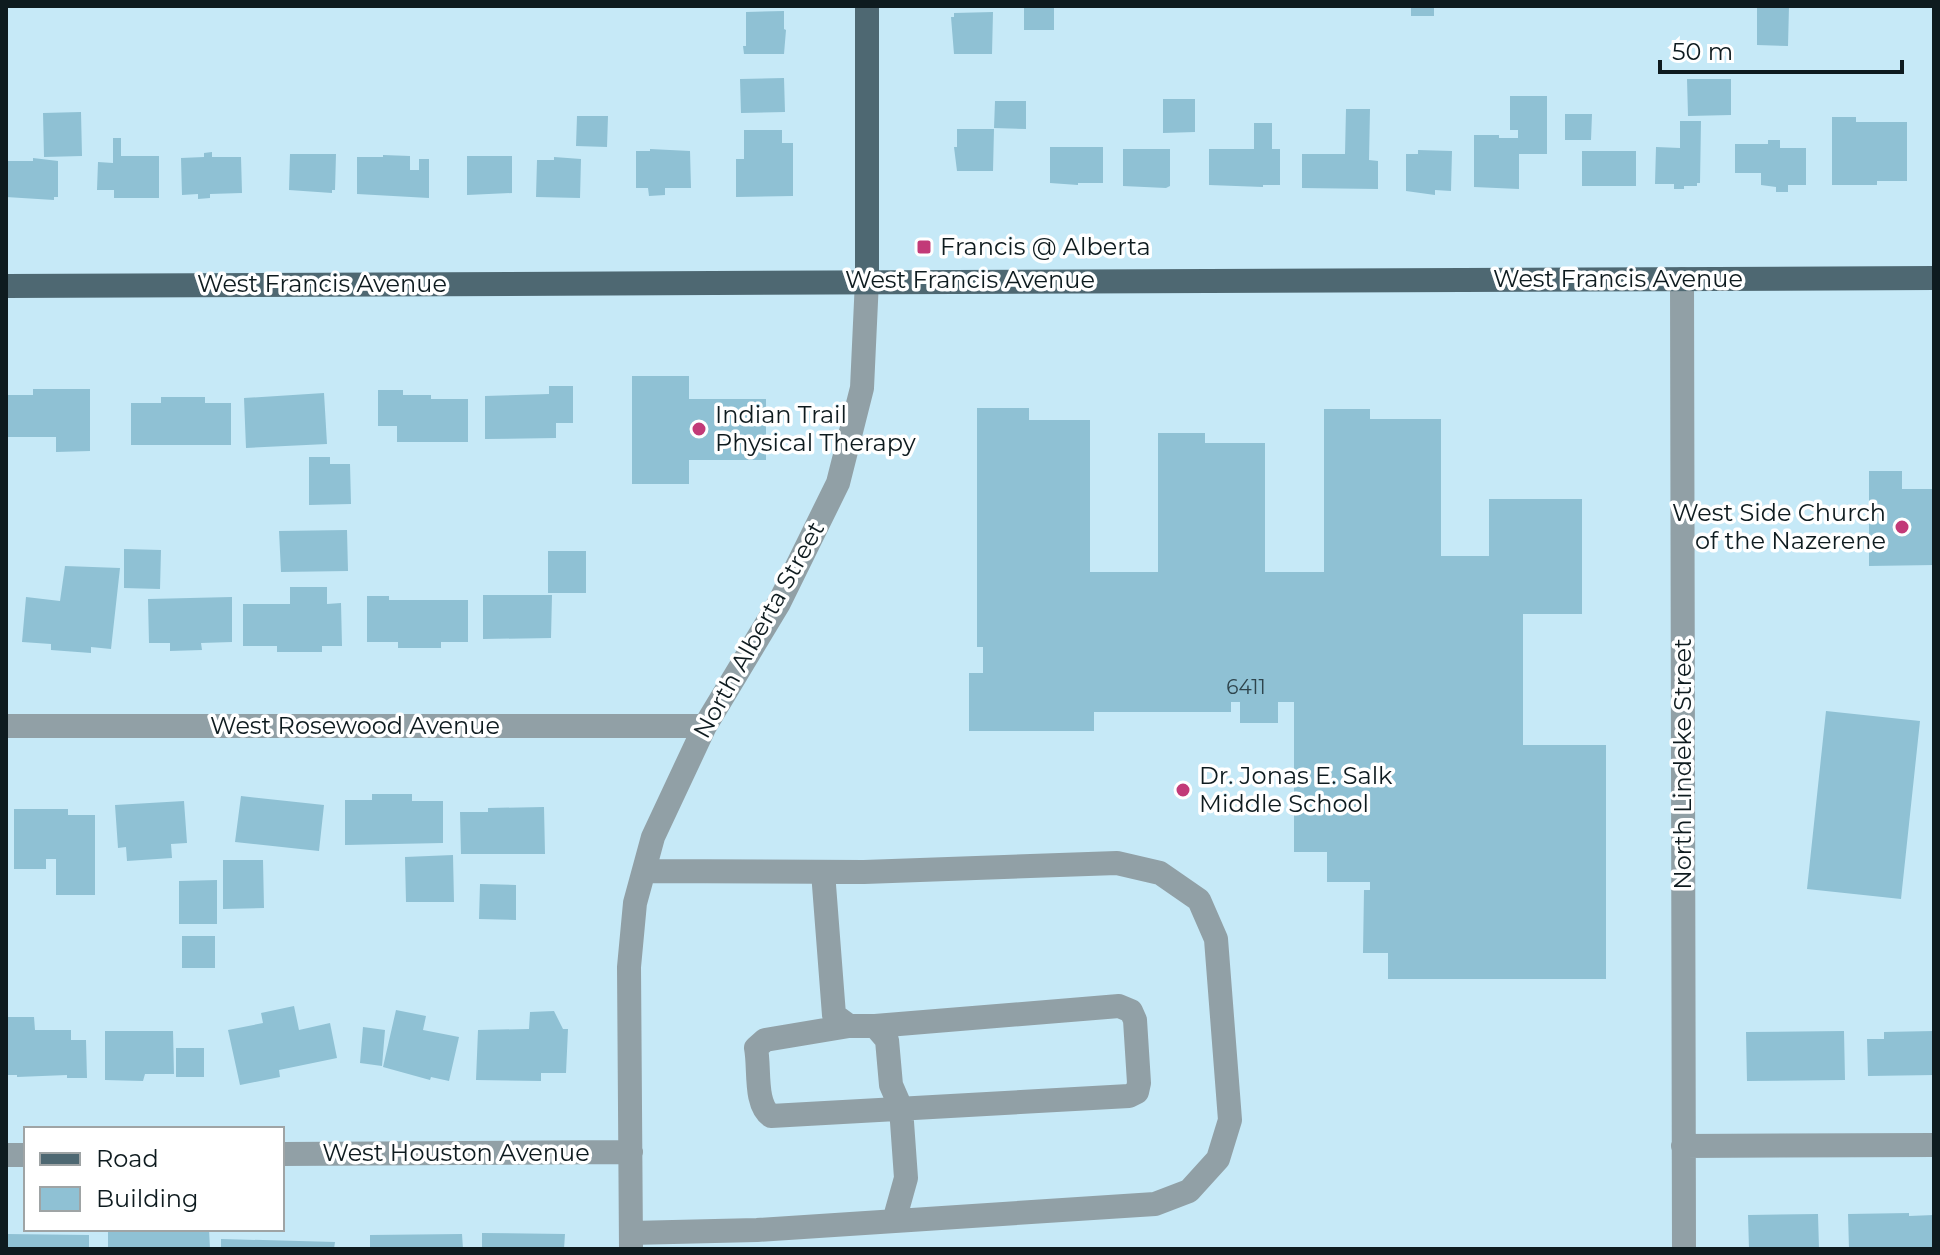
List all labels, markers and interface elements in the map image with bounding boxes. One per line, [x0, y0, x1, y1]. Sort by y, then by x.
scale bar [1660, 24, 1902, 74]
text: 50 m [1672, 37, 1733, 66]
place label: Francis @ Alberta [940, 232, 1151, 261]
marker: Francis @ Alberta [915, 238, 933, 256]
street label: West Francis Avenue [1493, 264, 1743, 293]
street label: West Francis Avenue [845, 265, 1095, 294]
street label: West Francis Avenue [197, 269, 447, 298]
place label: Indian Trail Physical Therapy [715, 400, 916, 457]
marker: Indian Trail Physical Therapy [690, 420, 708, 438]
place label: West Side Church of the Nazerene [1672, 498, 1886, 555]
street label: North Alberta Street [687, 516, 830, 743]
marker: West Side Church of the Nazerene [1893, 518, 1911, 536]
street label: North Lindeke Street [1668, 638, 1697, 890]
house number: 6411 [1226, 675, 1266, 699]
street label: West Rosewood Avenue [210, 711, 500, 740]
place label: Dr. Jonas E. Salk Middle School [1199, 761, 1393, 818]
marker: Dr. Jonas E. Salk Middle School [1174, 781, 1192, 799]
legend [24, 1127, 284, 1231]
street label: West Houston Avenue [322, 1138, 590, 1167]
text: Road [96, 1144, 159, 1173]
text: Building [96, 1184, 199, 1213]

